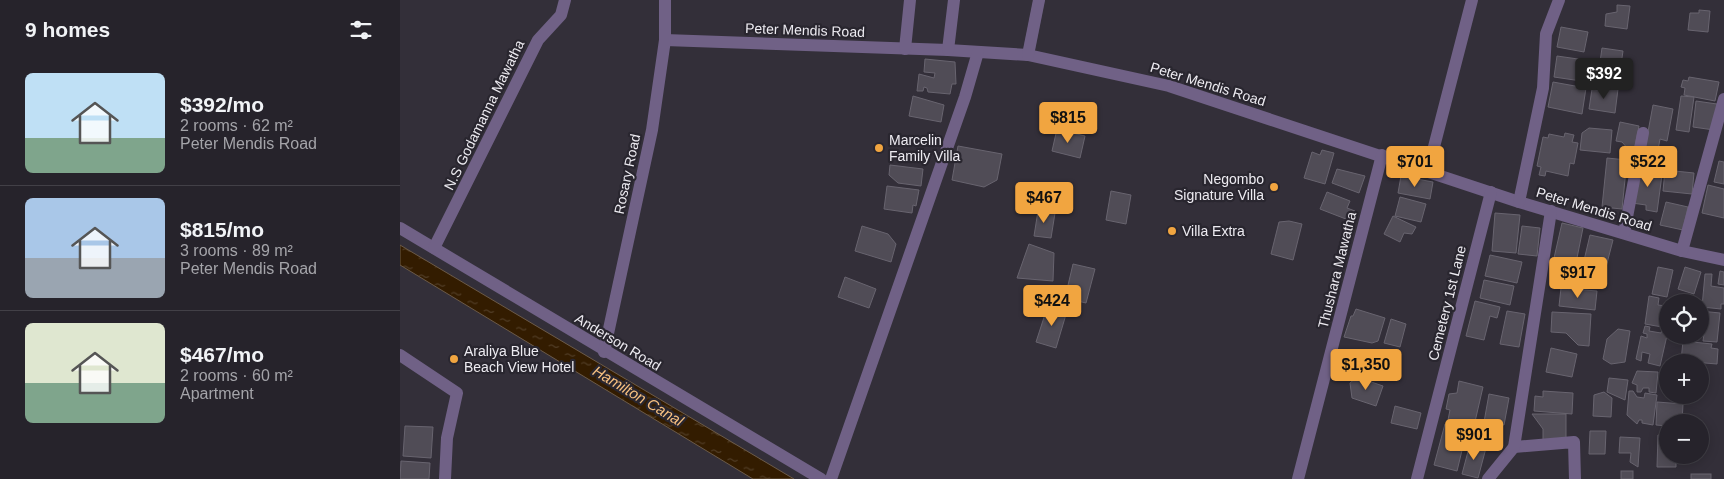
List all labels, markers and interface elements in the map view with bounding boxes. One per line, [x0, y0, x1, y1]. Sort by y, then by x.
icon: filters [347, 16, 375, 44]
text: 9 homes [25, 18, 110, 41]
street label: Peter Mendis Road [745, 20, 865, 40]
street label: N.S Godamanna Mawatha [441, 37, 527, 193]
pin: $392 [1574, 58, 1634, 100]
street label: Peter Mendis Road [1148, 59, 1268, 109]
text: $392 [1586, 65, 1622, 82]
icon: home [65, 93, 125, 153]
text: $392/mo [180, 93, 264, 116]
pin: $815 [1038, 102, 1098, 144]
text: $815 [1050, 109, 1086, 126]
text: 2 rooms · 62 m² [180, 117, 293, 134]
street label: Rosary Road [611, 132, 643, 216]
place label: Marcelin Family Villa [889, 132, 961, 164]
text: Peter Mendis Road [180, 135, 317, 152]
marker: Marcelin Family Villa [873, 142, 885, 154]
pin: $701 [1385, 146, 1445, 188]
pin: $522 [1618, 146, 1678, 188]
text: $701 [1397, 153, 1433, 170]
text: $522 [1630, 153, 1666, 170]
place label: Negombo Signature Villa [1174, 171, 1264, 203]
marker: Negombo Signature Villa [1268, 181, 1280, 193]
pin: $467 [1014, 182, 1074, 224]
street label: Peter Mendis Road [1534, 184, 1654, 234]
text: $467 [1026, 189, 1062, 206]
street label: Thushara Mawatha [1315, 210, 1359, 330]
icon: home [65, 218, 125, 278]
text: $815/mo [180, 218, 264, 241]
place label: Villa Extra [1182, 223, 1245, 239]
marker: Villa Extra [1166, 225, 1178, 237]
text: 3 rooms · 89 m² [180, 242, 293, 259]
street label: Cemetery 1st Lane [1425, 243, 1469, 362]
pin: $917 [1548, 256, 1608, 299]
text: Peter Mendis Road [180, 260, 317, 277]
text: $917 [1560, 264, 1596, 281]
pin: $424 [1022, 284, 1082, 327]
text: $424 [1034, 292, 1070, 309]
map controls [1659, 294, 1709, 464]
button: locate [1659, 294, 1709, 344]
street label: Anderson Road [572, 310, 664, 374]
icon: home [65, 343, 125, 403]
text: $467/mo [180, 343, 264, 366]
place label: Araliya Blue Beach View Hotel [464, 343, 574, 375]
pin: $1,350 [1325, 348, 1407, 391]
marker: Araliya Blue Beach View Hotel [448, 353, 460, 365]
button: + [1659, 354, 1709, 404]
text: $1,350 [1342, 356, 1390, 373]
water label: Hamilton Canal [590, 362, 687, 430]
text: 2 rooms · 60 m² [180, 367, 293, 384]
text: Apartment [180, 385, 254, 402]
button: − [1659, 414, 1709, 464]
pin: $901 [1444, 418, 1504, 461]
text: $901 [1456, 426, 1492, 443]

